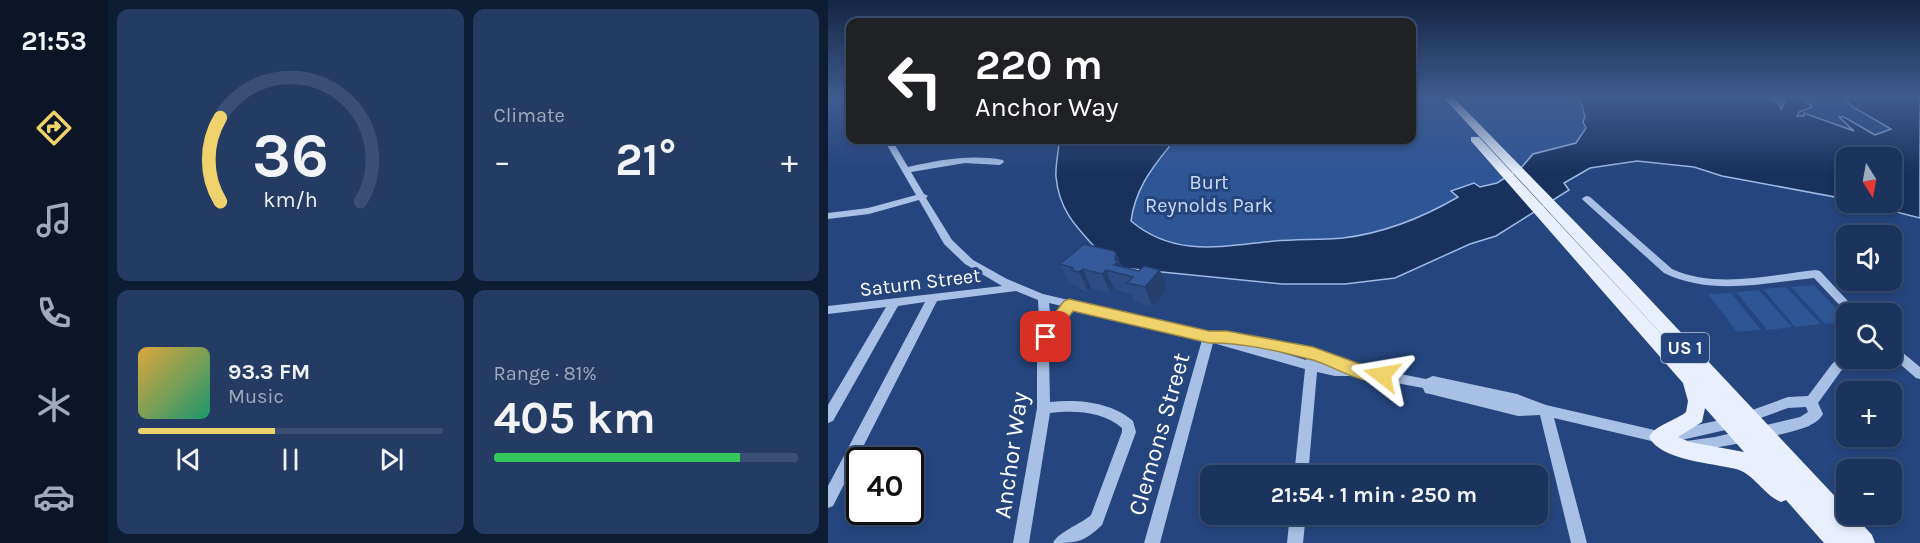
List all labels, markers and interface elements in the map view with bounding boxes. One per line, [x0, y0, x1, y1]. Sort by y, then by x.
text: 21:53 [21, 25, 87, 57]
text: 220 m [975, 40, 1103, 90]
icon: left [876, 42, 954, 120]
text: Anchor Way [975, 91, 1119, 123]
text: Climate [494, 104, 565, 127]
icon: directions [33, 107, 75, 149]
text: 36 [252, 119, 329, 192]
text: 21° [615, 134, 676, 186]
text: − [494, 142, 511, 180]
text: + [781, 142, 798, 180]
north arrow [1836, 147, 1902, 213]
map controls [1836, 147, 1902, 525]
park label: Burt Reynolds Park [1145, 171, 1273, 217]
text: km/h [263, 187, 317, 212]
icon: music [33, 199, 75, 241]
button: sound [1836, 225, 1902, 291]
street label: Saturn Street [858, 264, 982, 301]
icon: phone [33, 292, 75, 334]
button: search [1836, 303, 1902, 369]
pin [1020, 311, 1071, 362]
icon: arrive [1029, 320, 1062, 353]
road number: US 1 [1661, 333, 1709, 363]
position arrow [1350, 343, 1414, 407]
street label: Clemons Street [1122, 349, 1196, 519]
text: 93.3 FM [228, 359, 310, 385]
text: Range · 81% [494, 362, 597, 385]
button: + [1836, 381, 1902, 447]
icon: climate [33, 384, 75, 426]
text: Music [228, 385, 284, 408]
street label: Anchor Way [988, 390, 1034, 520]
text: 405 km [494, 392, 656, 444]
icon: previous [172, 443, 205, 476]
icon: pause [274, 443, 307, 476]
icon: next [375, 443, 408, 476]
speed limit sign: 40 [846, 447, 924, 525]
button: − [1836, 459, 1902, 525]
icon: car [33, 476, 75, 518]
text: 21:54 · 1 min · 250 m [1271, 482, 1477, 508]

